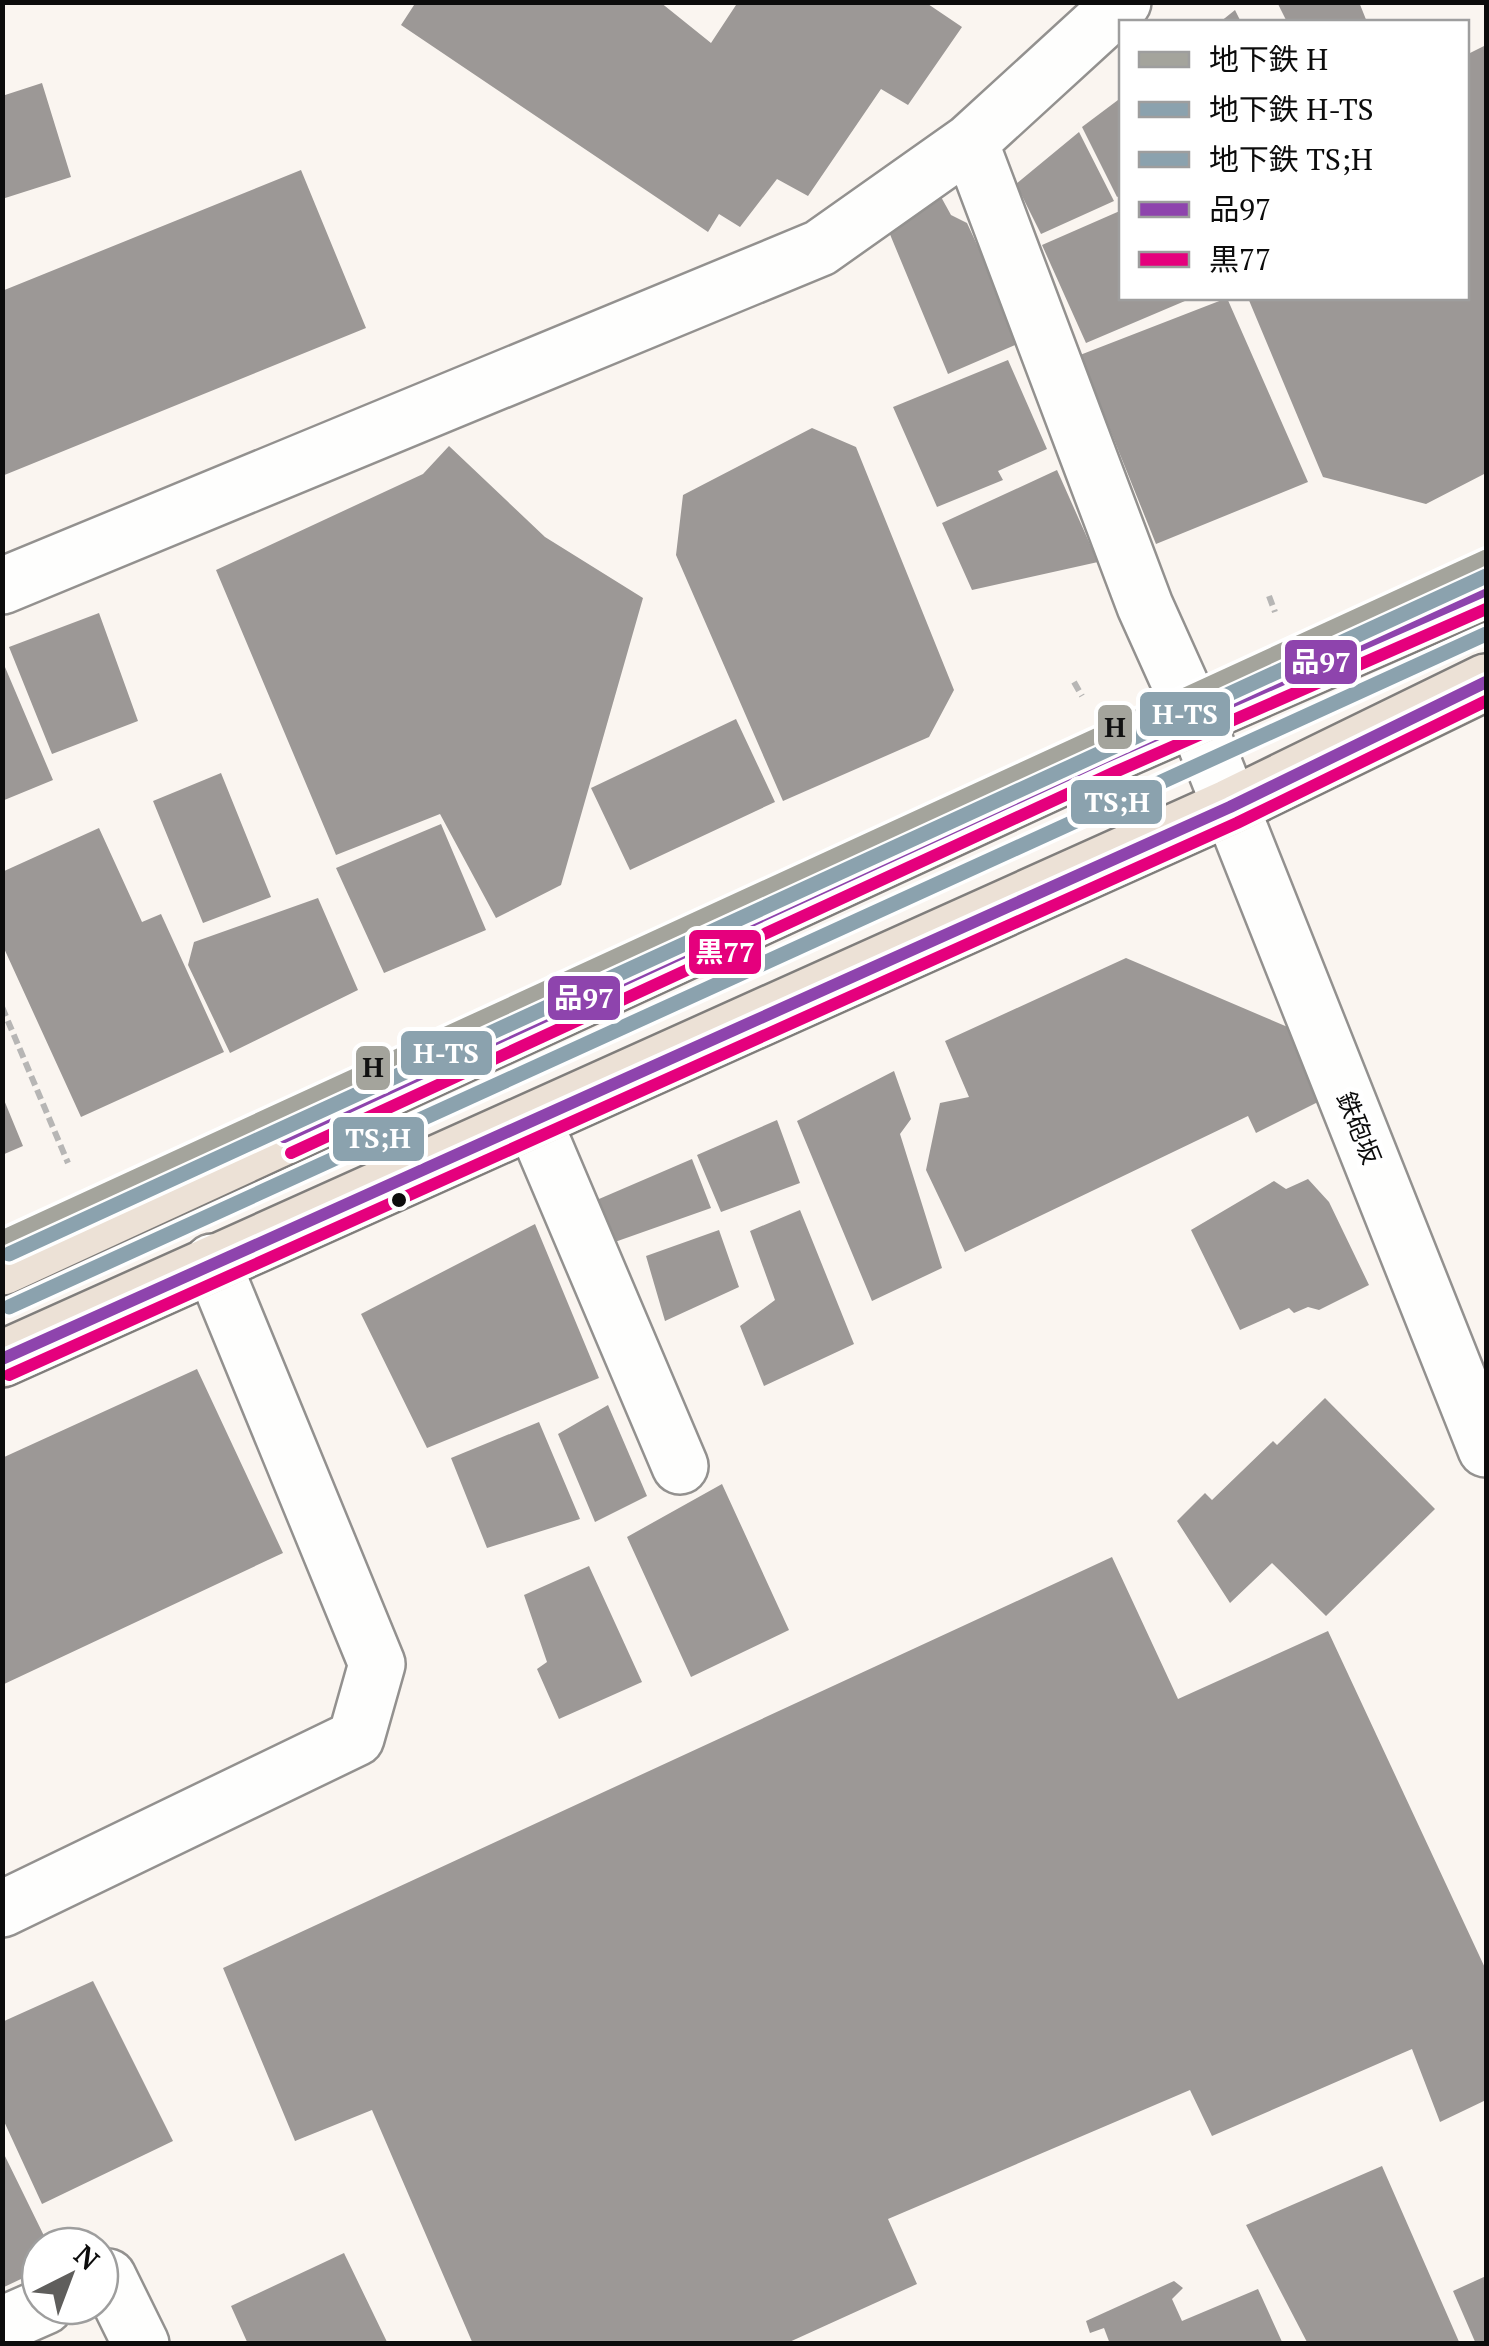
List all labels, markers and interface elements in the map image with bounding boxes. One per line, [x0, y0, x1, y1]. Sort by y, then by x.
legend [1119, 20, 1469, 300]
text: 地下鉄 H [1209, 39, 1328, 79]
text: 地下鉄 H-TS [1209, 89, 1374, 129]
text: 地下鉄 TS;H [1209, 139, 1373, 179]
text: 品97 [1209, 189, 1271, 229]
text: 黒77 [1209, 239, 1271, 279]
line badge: 品97 [1283, 638, 1359, 686]
text: 品97 [1291, 643, 1351, 680]
line badge: H-TS [1138, 690, 1232, 738]
text: H-TS [1152, 695, 1218, 732]
line badge: H [1096, 703, 1134, 751]
text: H [1104, 708, 1126, 745]
line badge: TS;H [1069, 778, 1164, 826]
text: TS;H [1084, 783, 1150, 820]
line badge: 黒77 [687, 928, 763, 976]
text: 黒77 [695, 933, 755, 970]
line badge: 品97 [546, 974, 622, 1022]
text: 品97 [554, 979, 614, 1016]
line badge: H-TS [399, 1029, 494, 1077]
text: H-TS [413, 1034, 479, 1071]
line badge: H [354, 1044, 392, 1092]
text: H [362, 1048, 384, 1085]
street label: 鉄砲坂 [1330, 1087, 1389, 1169]
line badge: TS;H [331, 1115, 426, 1163]
text: TS;H [345, 1119, 411, 1156]
unlabelled marker [389, 1190, 409, 1210]
north arrow [20, 2226, 120, 2326]
text: N [67, 2236, 107, 2278]

